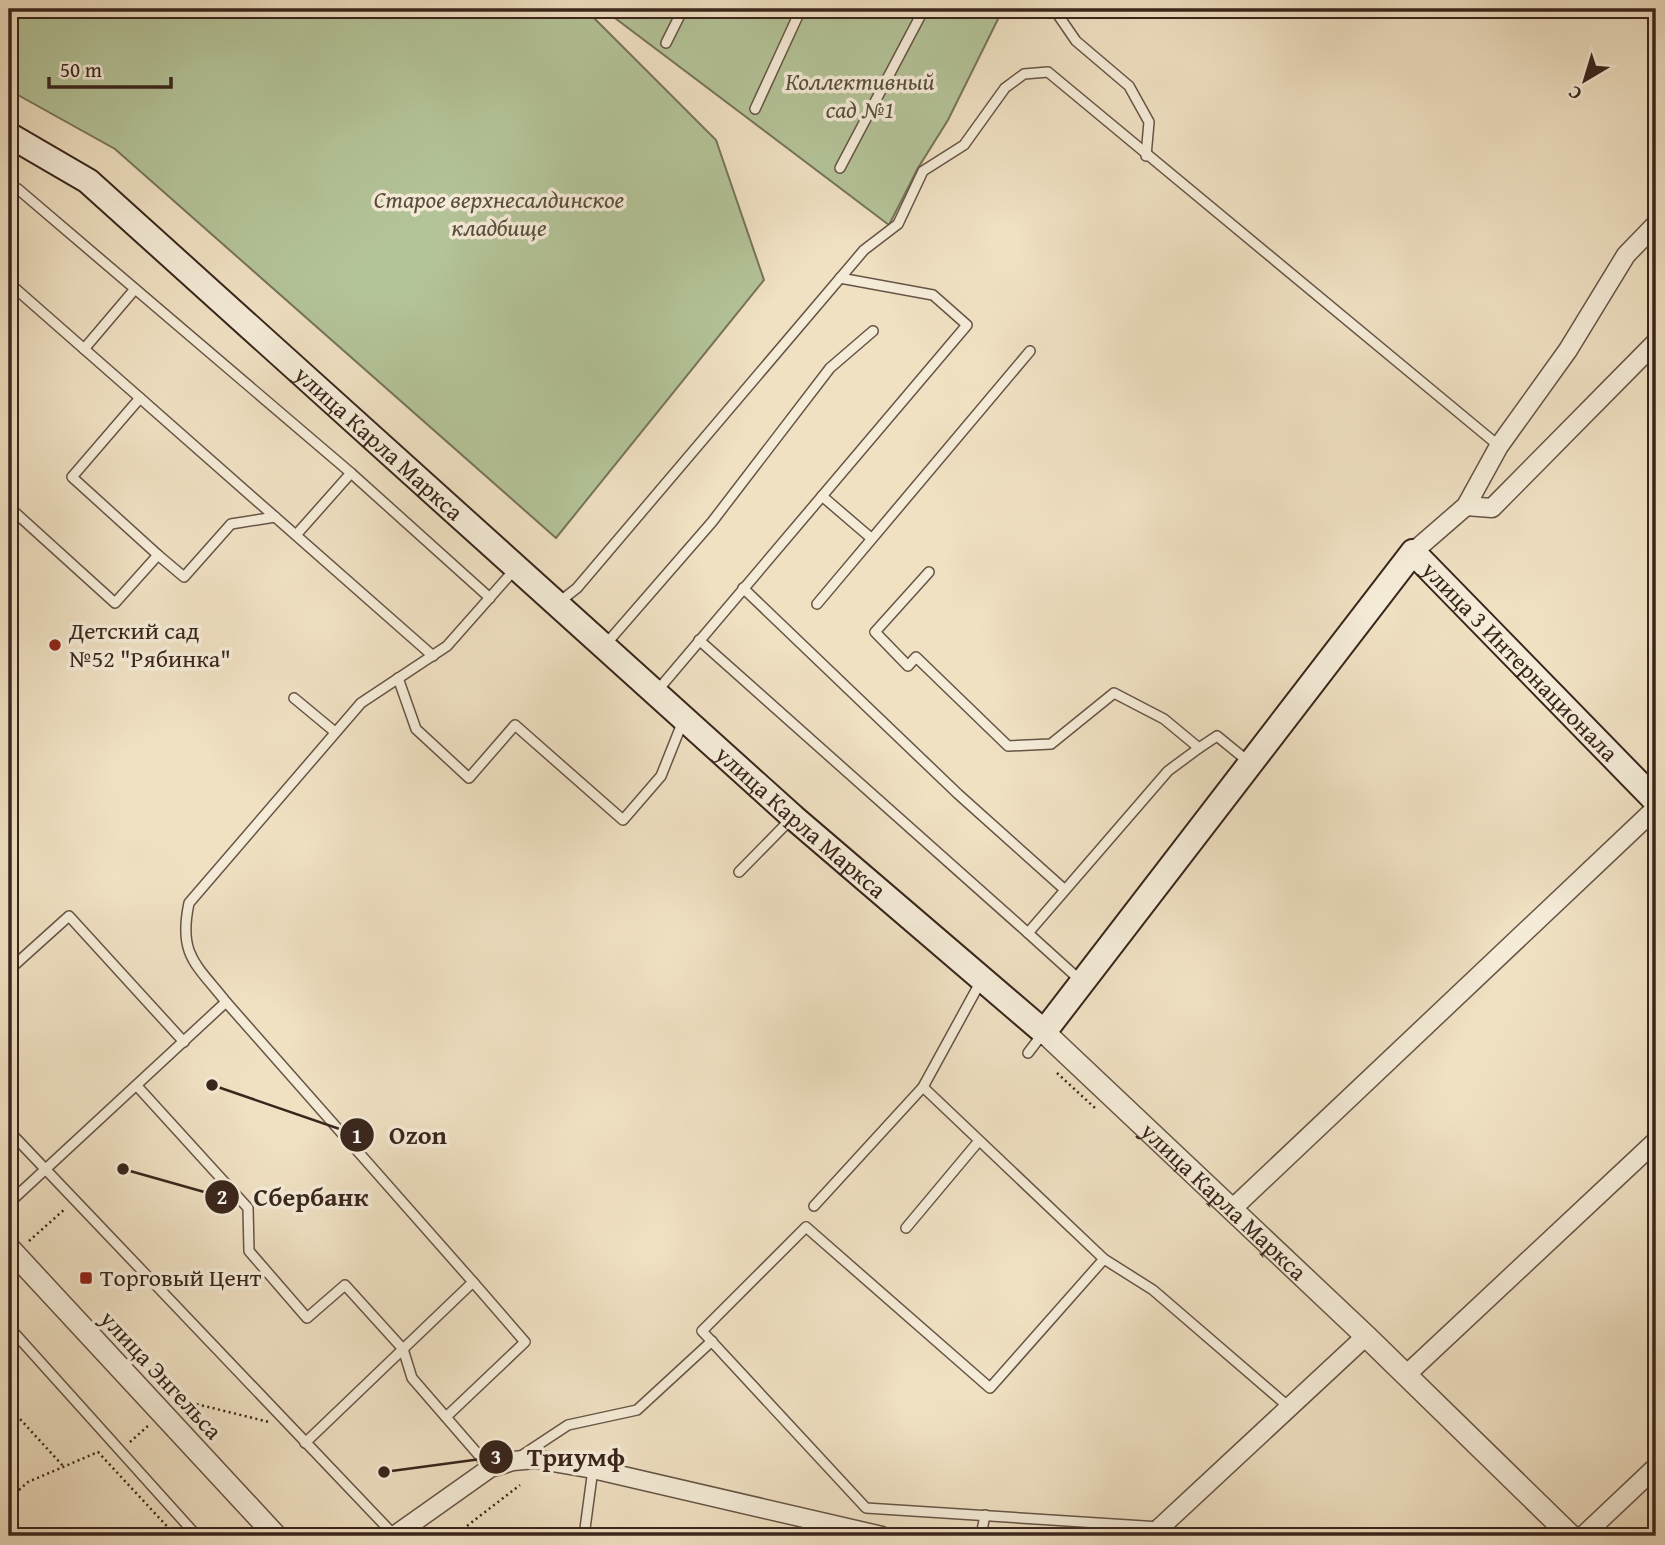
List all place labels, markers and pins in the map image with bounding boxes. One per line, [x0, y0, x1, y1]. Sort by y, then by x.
place label: Детский сад №52 "Рябинка" [68, 613, 231, 676]
marker: Детский сад №52 "Рябинка" [47, 637, 63, 653]
callout: Ozon [340, 1112, 461, 1159]
callout: Сбербанк [204, 1174, 382, 1221]
place label: Торговый Цент [100, 1260, 262, 1295]
marker: Торговый Цент [78, 1270, 94, 1286]
callout: Триумф [478, 1433, 639, 1480]

